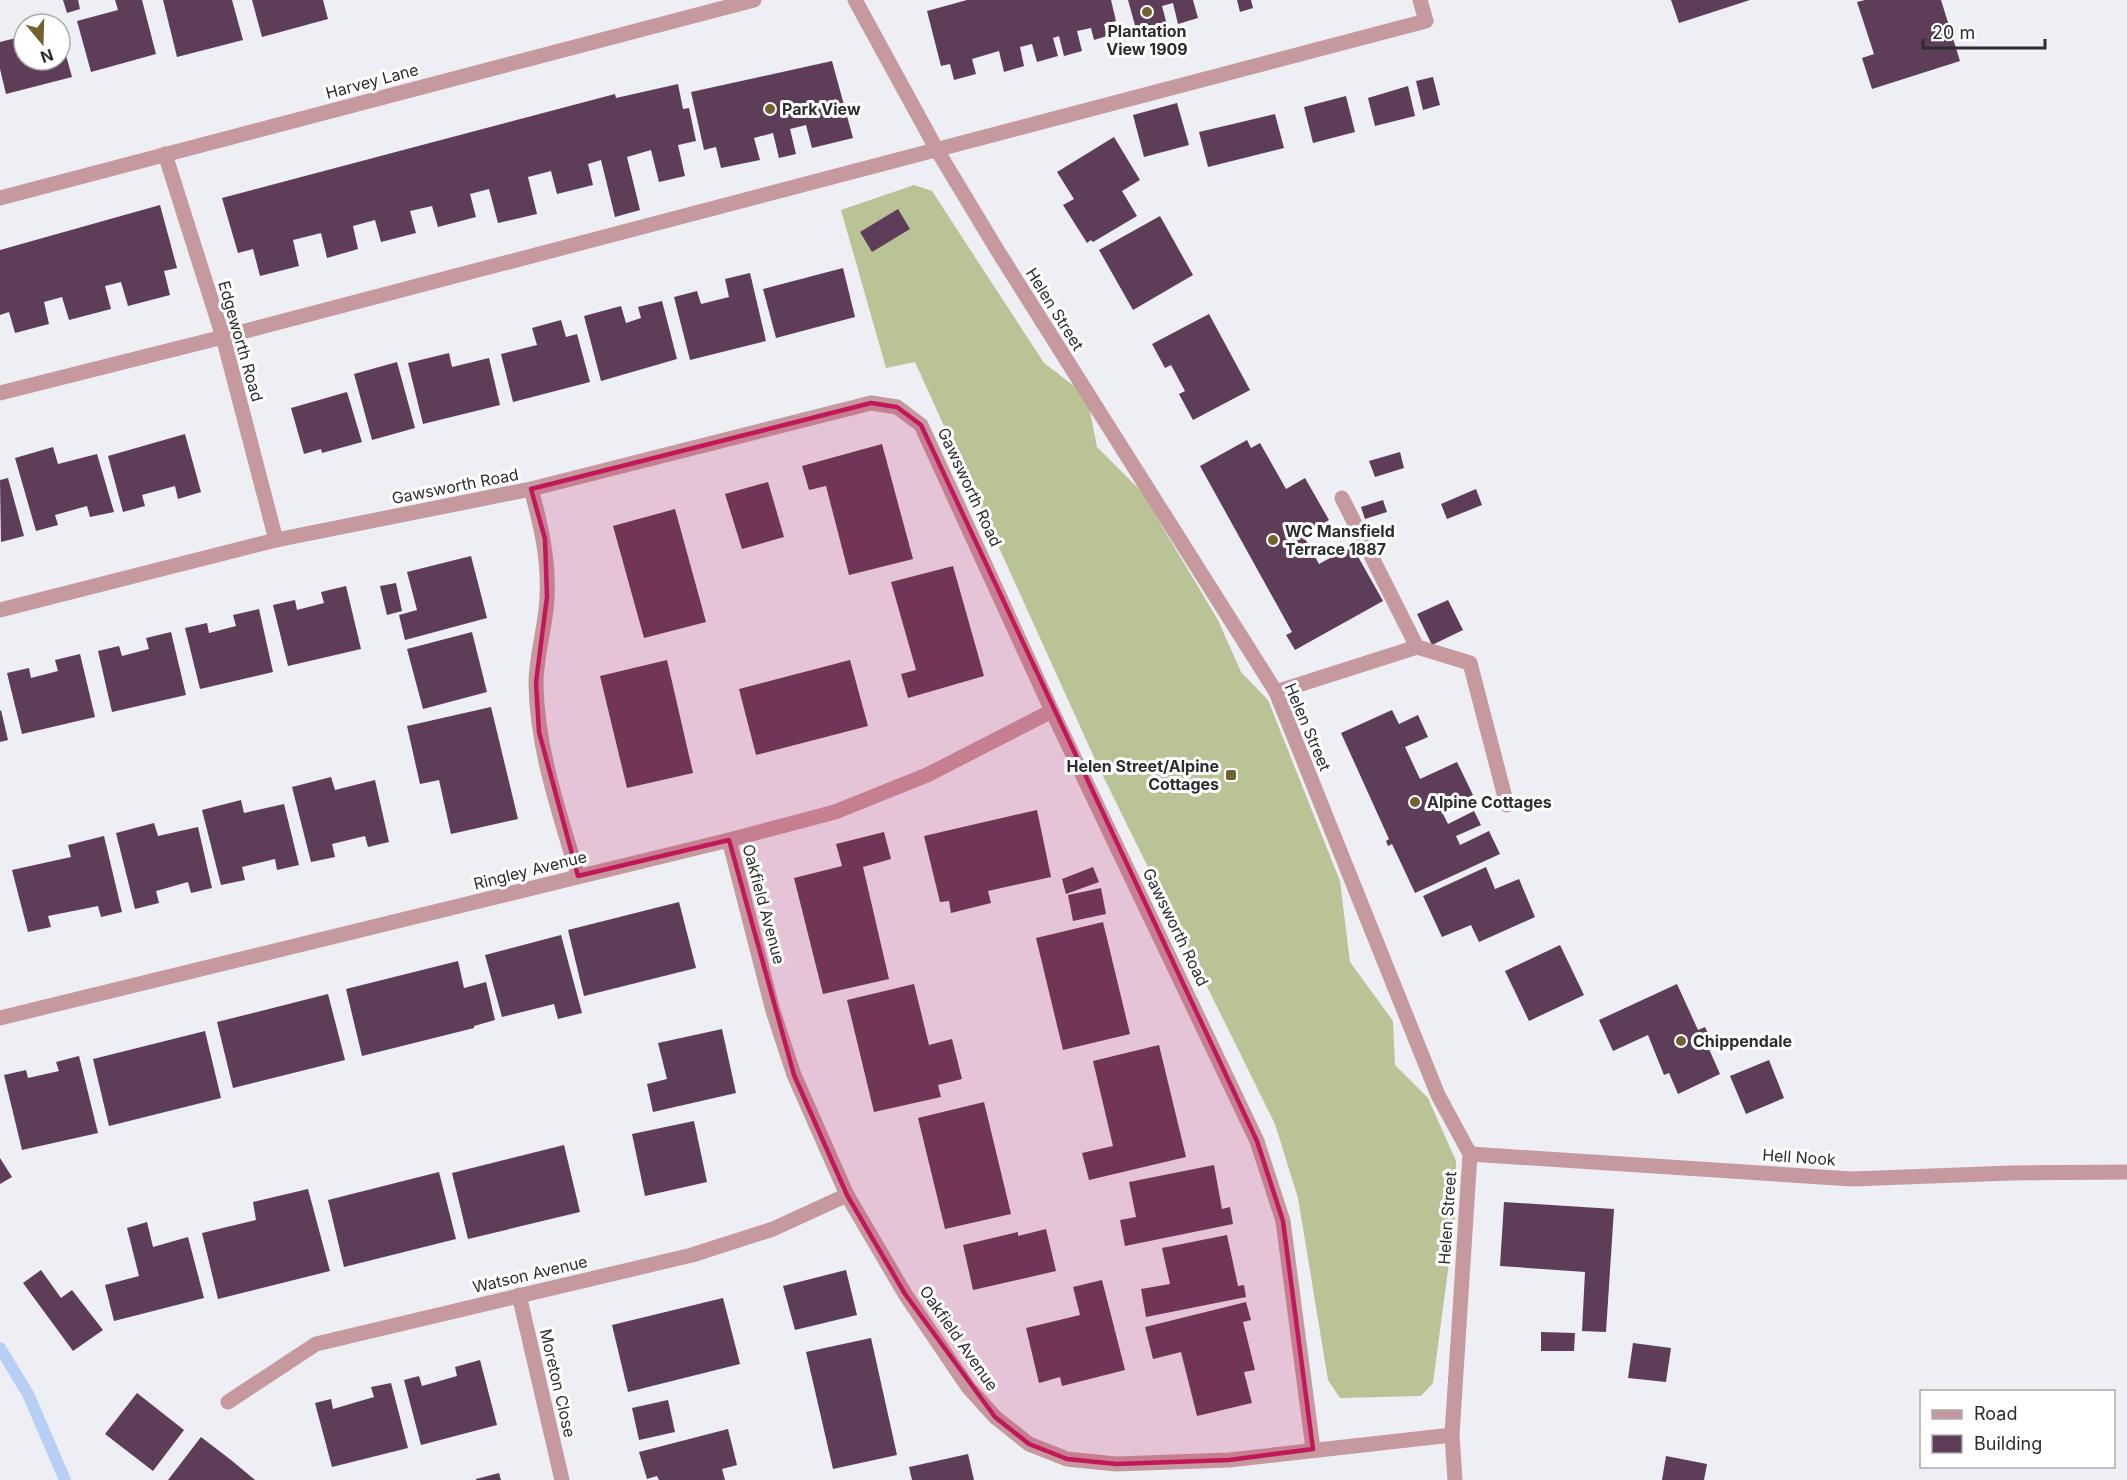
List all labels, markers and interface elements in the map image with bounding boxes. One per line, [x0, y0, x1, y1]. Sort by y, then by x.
marker: Plantation View 1909 [1140, 5, 1154, 19]
north arrow [12, 12, 72, 72]
scale bar [1923, 12, 2044, 50]
place label: Plantation View 1909 [1106, 21, 1188, 59]
text: 20 m [1932, 22, 1975, 43]
text: N [38, 45, 56, 68]
street label: Harvey Lane [323, 59, 421, 103]
place label: Park View [782, 99, 861, 119]
marker: Park View [763, 102, 777, 116]
street label: Helen Street [1022, 264, 1088, 354]
street label: Edgeworth Road [214, 278, 268, 404]
street label: Gawsworth Road [934, 424, 1006, 550]
street label: Gawsworth Road [390, 464, 520, 508]
place label: WC Mansfield Terrace 1887 [1285, 521, 1395, 559]
marker: WC Mansfield Terrace 1887 [1266, 533, 1280, 547]
street label: Helen Street [1281, 680, 1335, 774]
place label: Helen Street/Alpine Cottages [1067, 756, 1219, 794]
marker: Helen Street/Alpine Cottages [1224, 768, 1238, 782]
place label: Alpine Cottages [1427, 792, 1552, 812]
marker: Alpine Cottages [1408, 795, 1422, 809]
street label: Oakfield Avenue [738, 842, 790, 966]
street label: Ringley Avenue [471, 846, 589, 894]
street label: Gawsworth Road [1139, 865, 1213, 989]
place label: Chippendale [1693, 1031, 1792, 1051]
marker: Chippendale [1674, 1034, 1688, 1048]
street label: Hell Nook [1762, 1144, 1837, 1170]
street label: Helen Street [1434, 1171, 1460, 1265]
street label: Watson Avenue [471, 1251, 589, 1297]
street label: Oakfield Avenue [915, 1282, 1003, 1394]
street label: Moreton Close [536, 1327, 580, 1439]
legend [1920, 1390, 2115, 1468]
text: Road [1974, 1403, 2017, 1424]
text: Building [1974, 1433, 2042, 1454]

